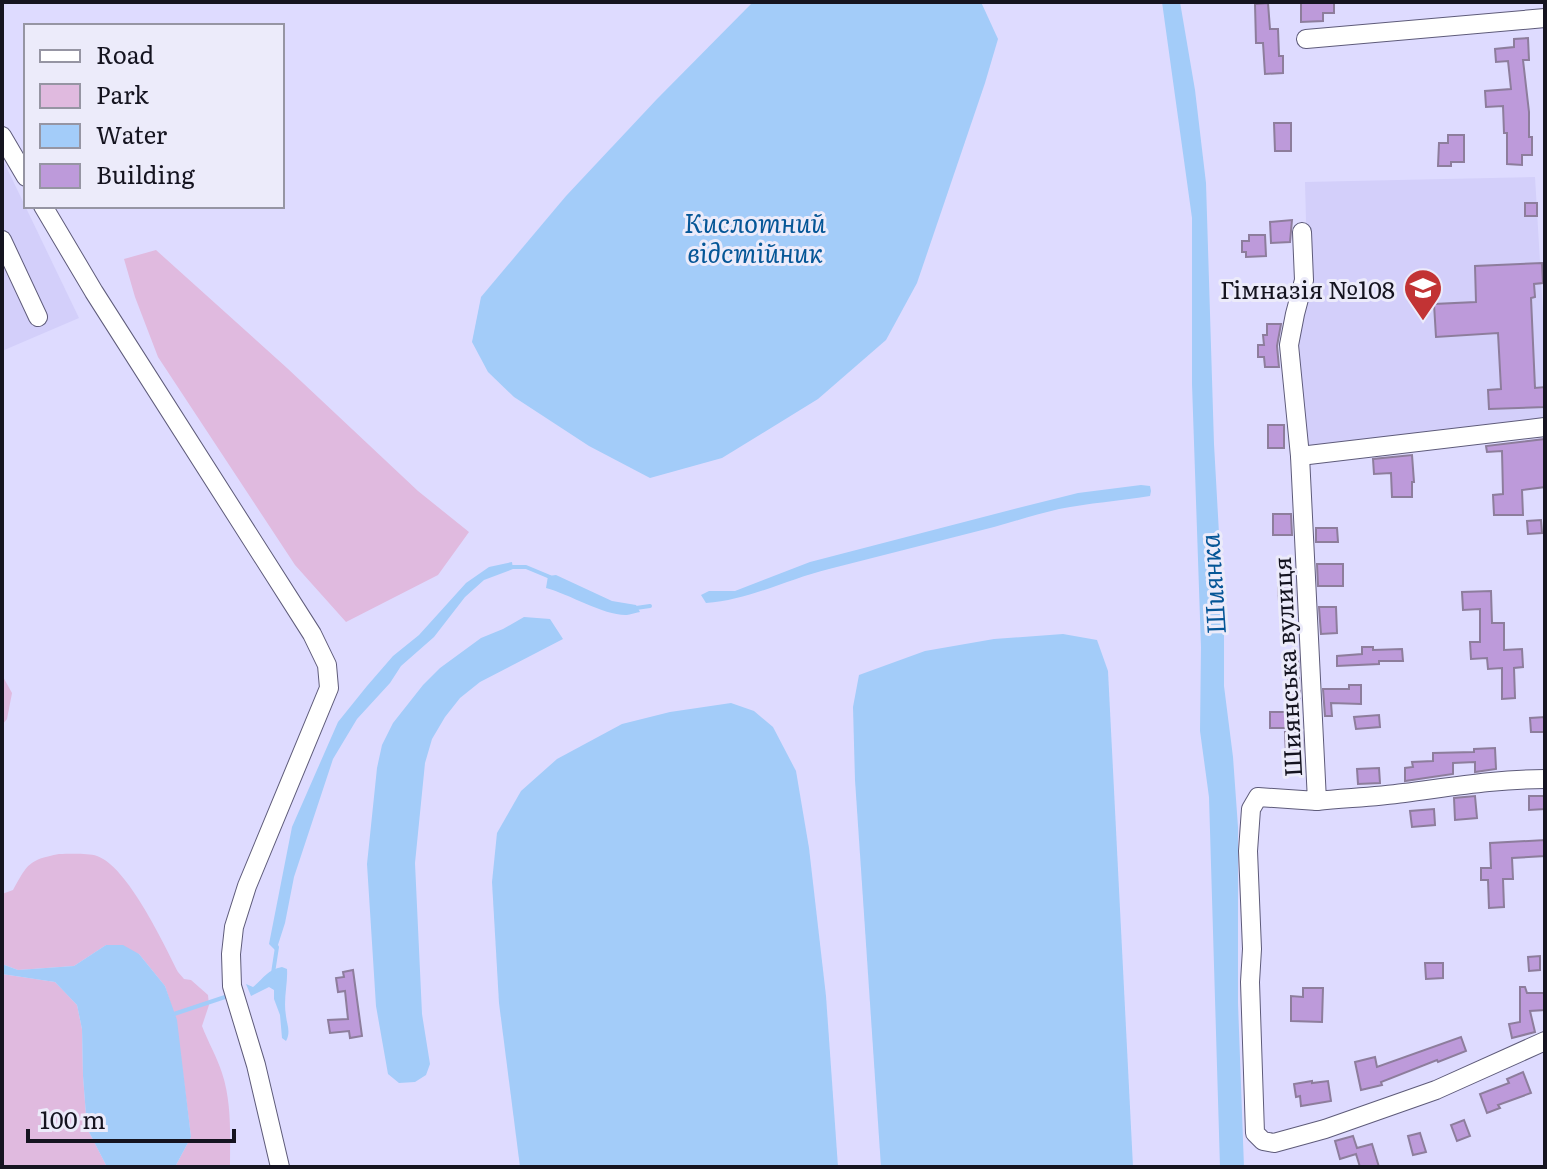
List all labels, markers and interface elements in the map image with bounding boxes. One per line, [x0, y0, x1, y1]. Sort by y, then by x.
legend [24, 24, 284, 208]
text: Road [96, 36, 155, 71]
text: Park [96, 76, 149, 111]
text: Water [96, 116, 168, 151]
text: Building [96, 156, 195, 191]
water label: Кислотний відстійник [684, 202, 827, 271]
school or university icon: Гімназія №108 [1402, 267, 1444, 322]
place label: Гімназія №108 [1220, 271, 1395, 306]
water label: Шиянка [1188, 532, 1234, 636]
street label: Шиянська вулиця [1263, 556, 1309, 778]
scale bar [28, 1093, 234, 1143]
text: 100 m [40, 1101, 106, 1136]

